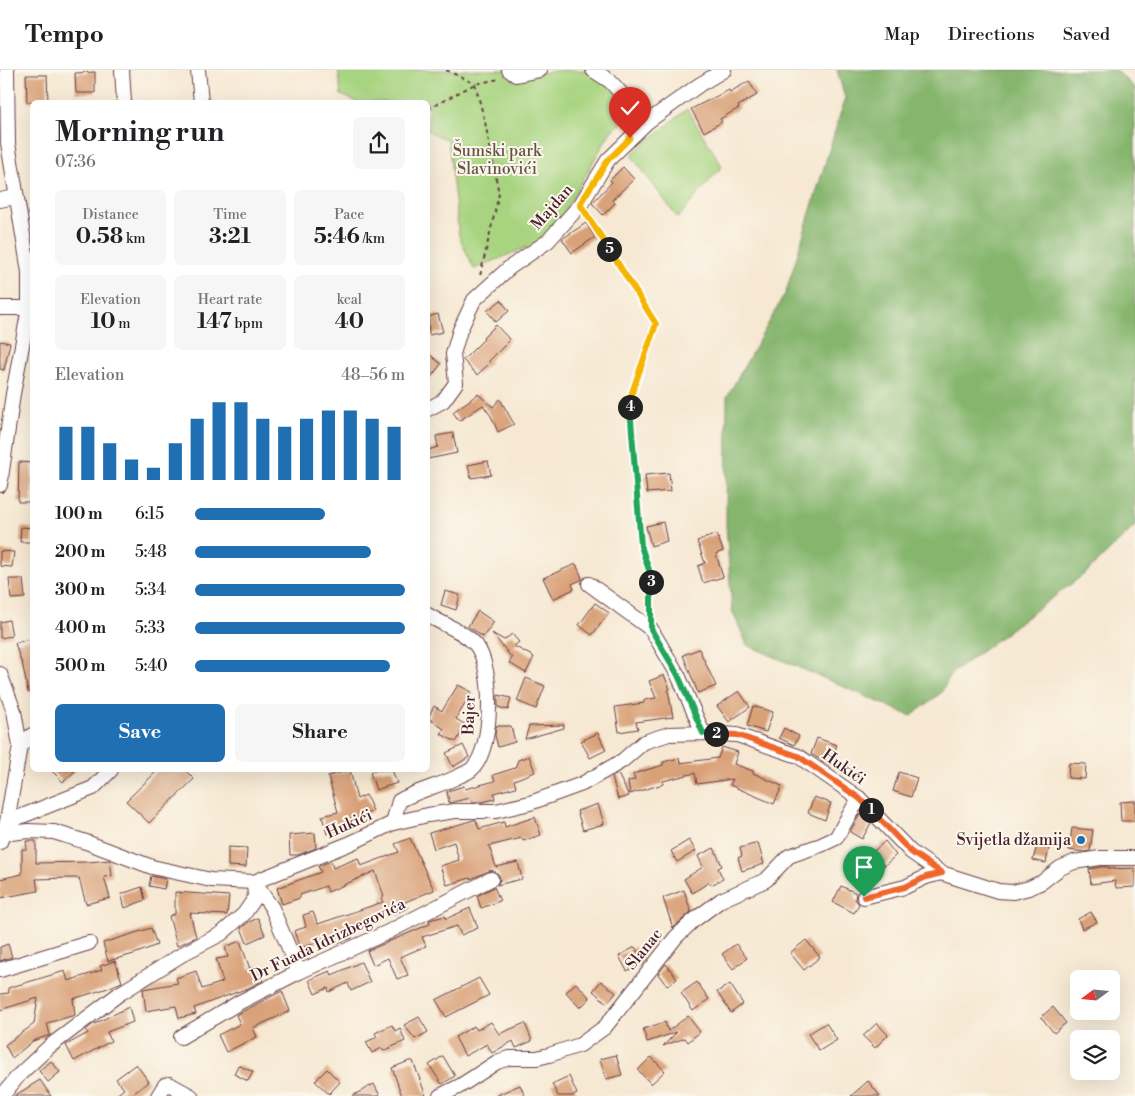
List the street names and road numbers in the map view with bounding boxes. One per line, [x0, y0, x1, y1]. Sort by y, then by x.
street label: Majdan [527, 180, 578, 234]
street label: Bajer [458, 695, 480, 736]
street label: Hukići [818, 745, 870, 789]
street label: Hukići [323, 805, 375, 843]
street label: Dr Fuada Idrizbegovića [247, 893, 409, 986]
street label: Slanac [621, 924, 667, 974]

